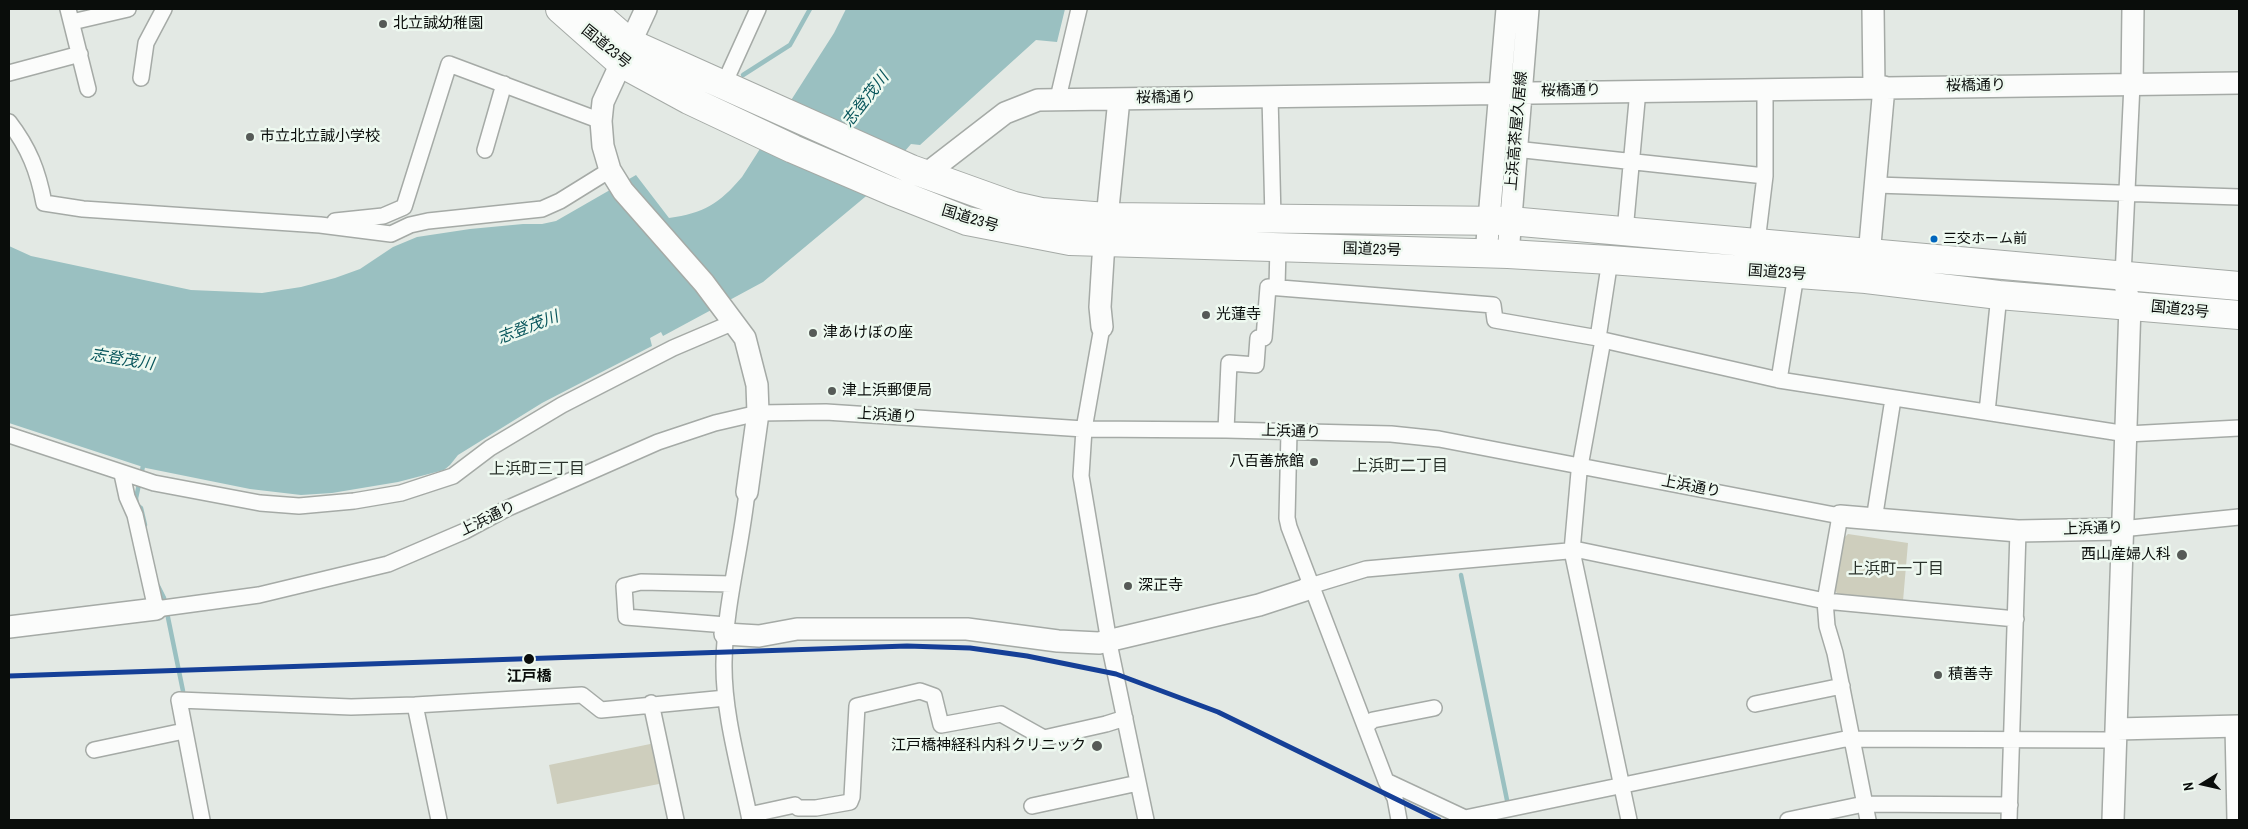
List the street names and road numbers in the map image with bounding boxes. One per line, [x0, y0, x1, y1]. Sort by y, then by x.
street label: 国道23号 [578, 22, 634, 72]
street label: 上浜高茶屋久居線 [1503, 70, 1531, 192]
street label: 桜橋通り [1946, 76, 2006, 96]
street label: 桜橋通り [1541, 81, 1601, 101]
street label: 桜橋通り [1136, 88, 1196, 108]
street label: 国道23号 [939, 202, 1001, 236]
street label: 国道23号 [1342, 240, 1402, 260]
street label: 国道23号 [1747, 262, 1807, 284]
street label: 国道23号 [2150, 298, 2210, 322]
street label: 上浜通り [856, 405, 918, 427]
street label: 上浜通り [1261, 422, 1321, 442]
street label: 上浜通り [1660, 472, 1722, 502]
street label: 上浜通り [457, 498, 519, 540]
street label: 上浜通り [2063, 519, 2123, 539]

